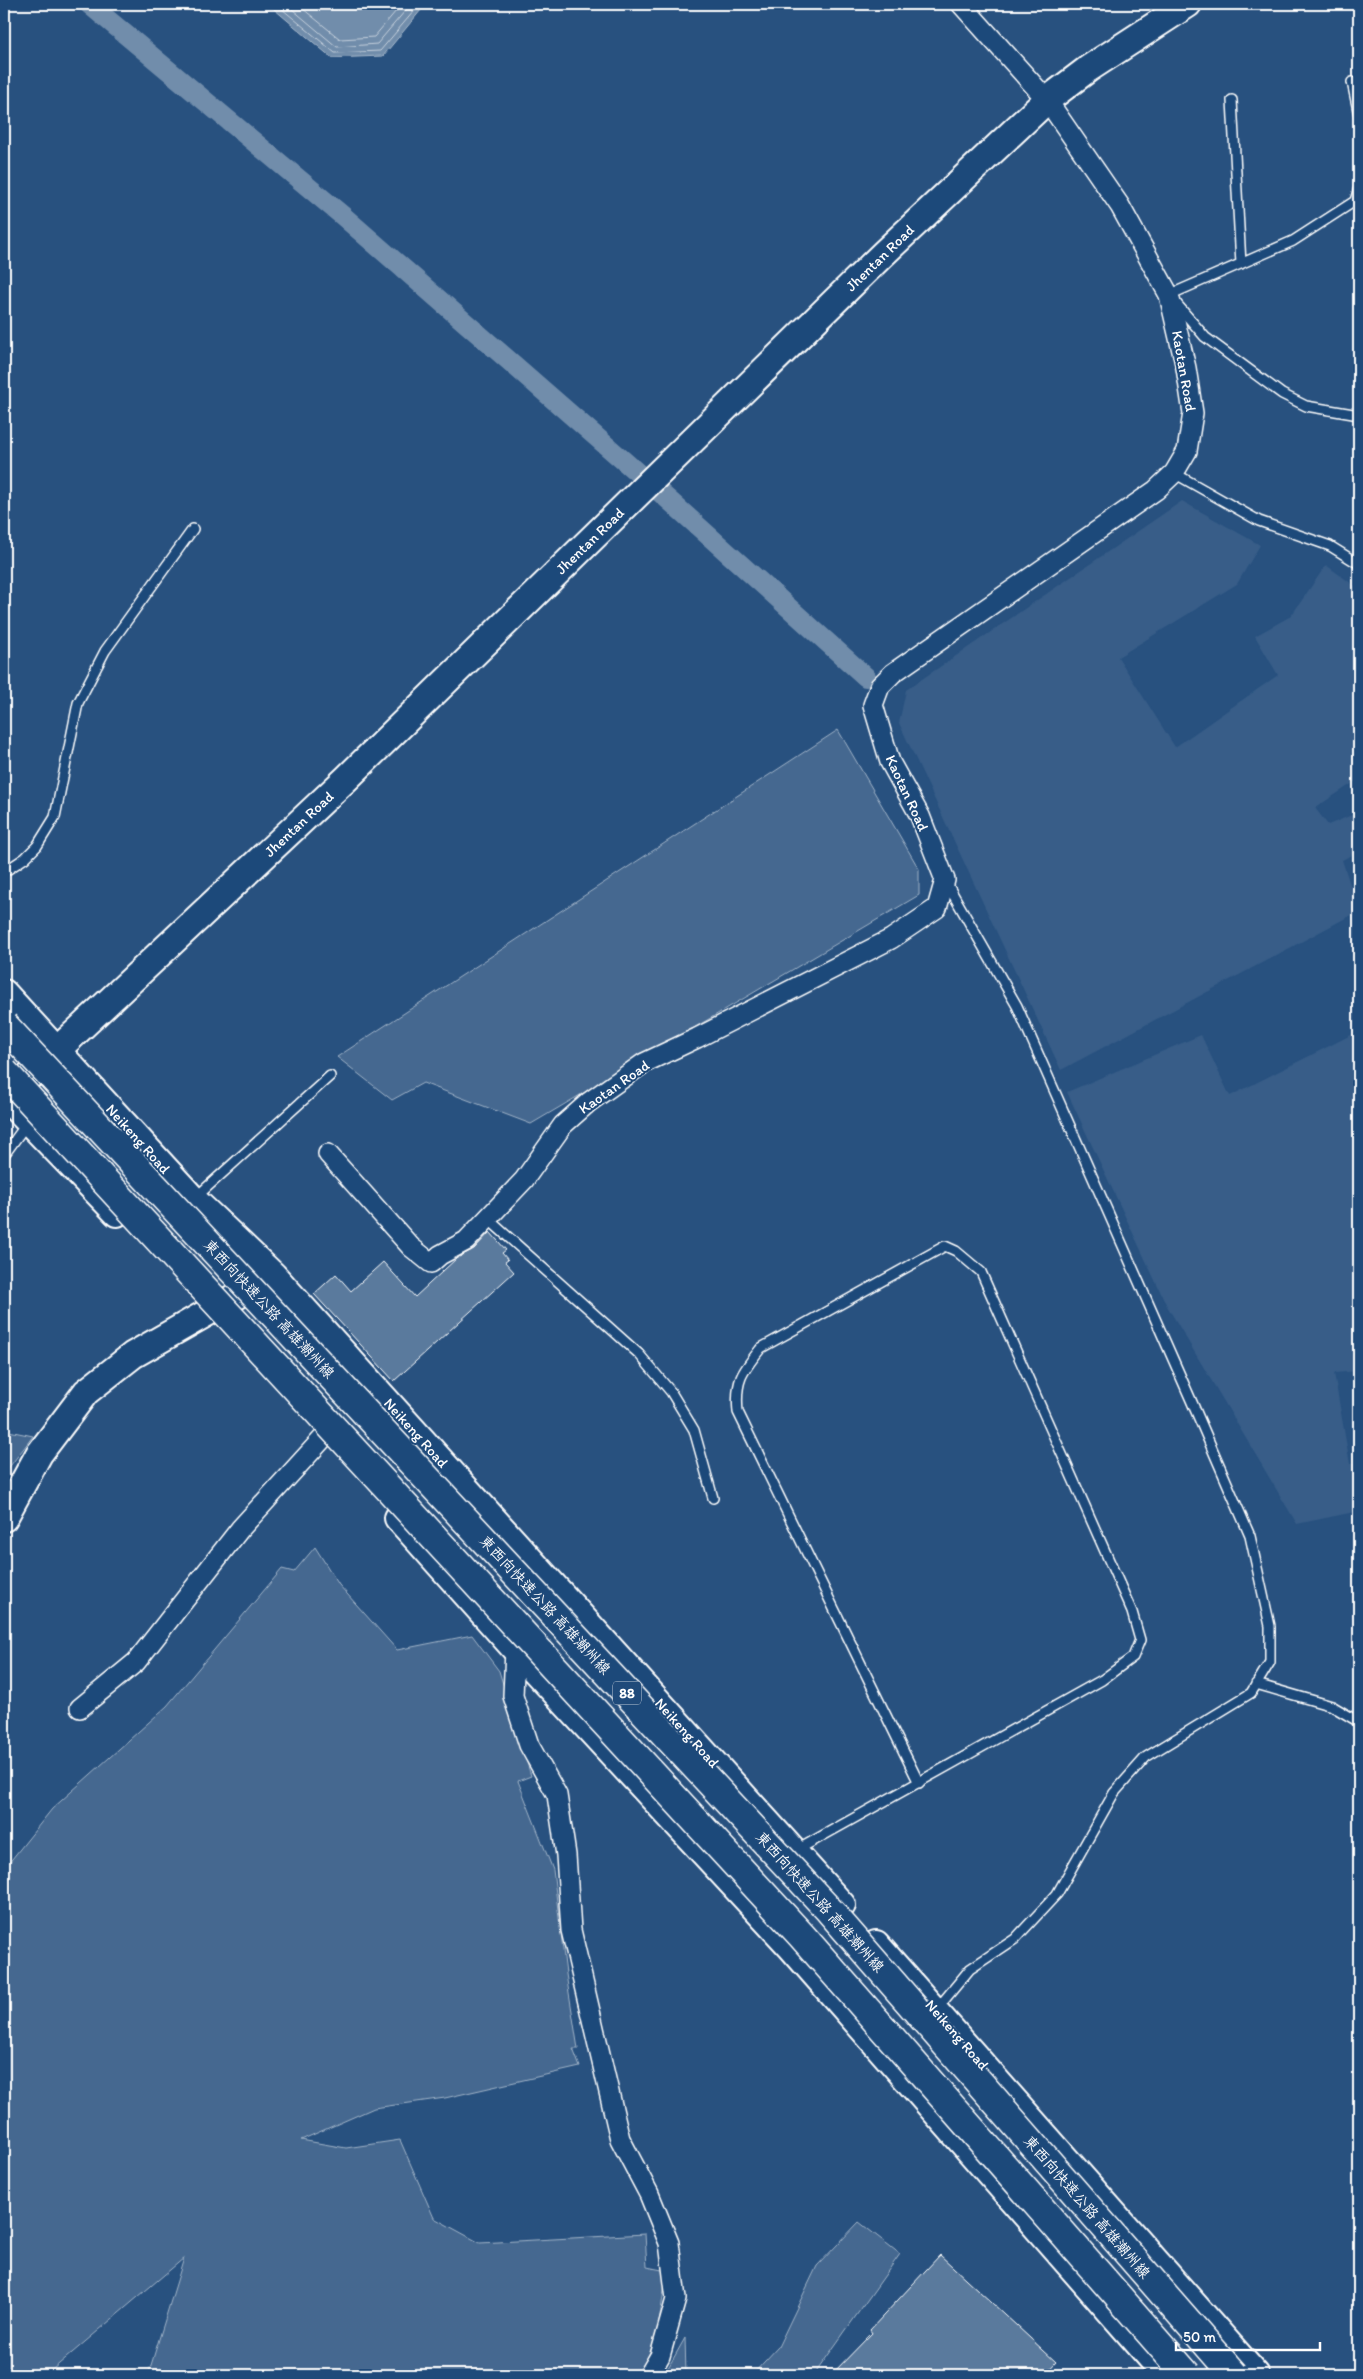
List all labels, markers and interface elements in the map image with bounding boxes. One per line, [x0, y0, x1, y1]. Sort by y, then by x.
street label: Jhentan Road [842, 221, 918, 295]
street label: Kaotan Road [1168, 329, 1200, 413]
street label: Jhentan Road [552, 504, 628, 578]
street label: Kaotan Road [882, 752, 932, 834]
street label: Jhentan Road [261, 787, 337, 861]
street label: Kaotan Road [575, 1056, 653, 1118]
street label: Neikeng Road [102, 1100, 174, 1178]
street label: 東西向快速公路 高雄潮州線 [200, 1236, 338, 1382]
street label: Neikeng Road [380, 1394, 452, 1472]
street label: 東西向快速公路 高雄潮州線 [476, 1532, 614, 1678]
road number: 88 [613, 1682, 641, 1705]
street label: Neikeng Road [651, 1694, 723, 1772]
street label: 東西向快速公路 高雄潮州線 [752, 1828, 888, 1976]
street label: Neikeng Road [922, 1996, 993, 2074]
street label: 東西向快速公路 高雄潮州線 [1020, 2132, 1154, 2282]
scale bar [1176, 2319, 1319, 2351]
text: 50 m [1183, 2328, 1216, 2346]

